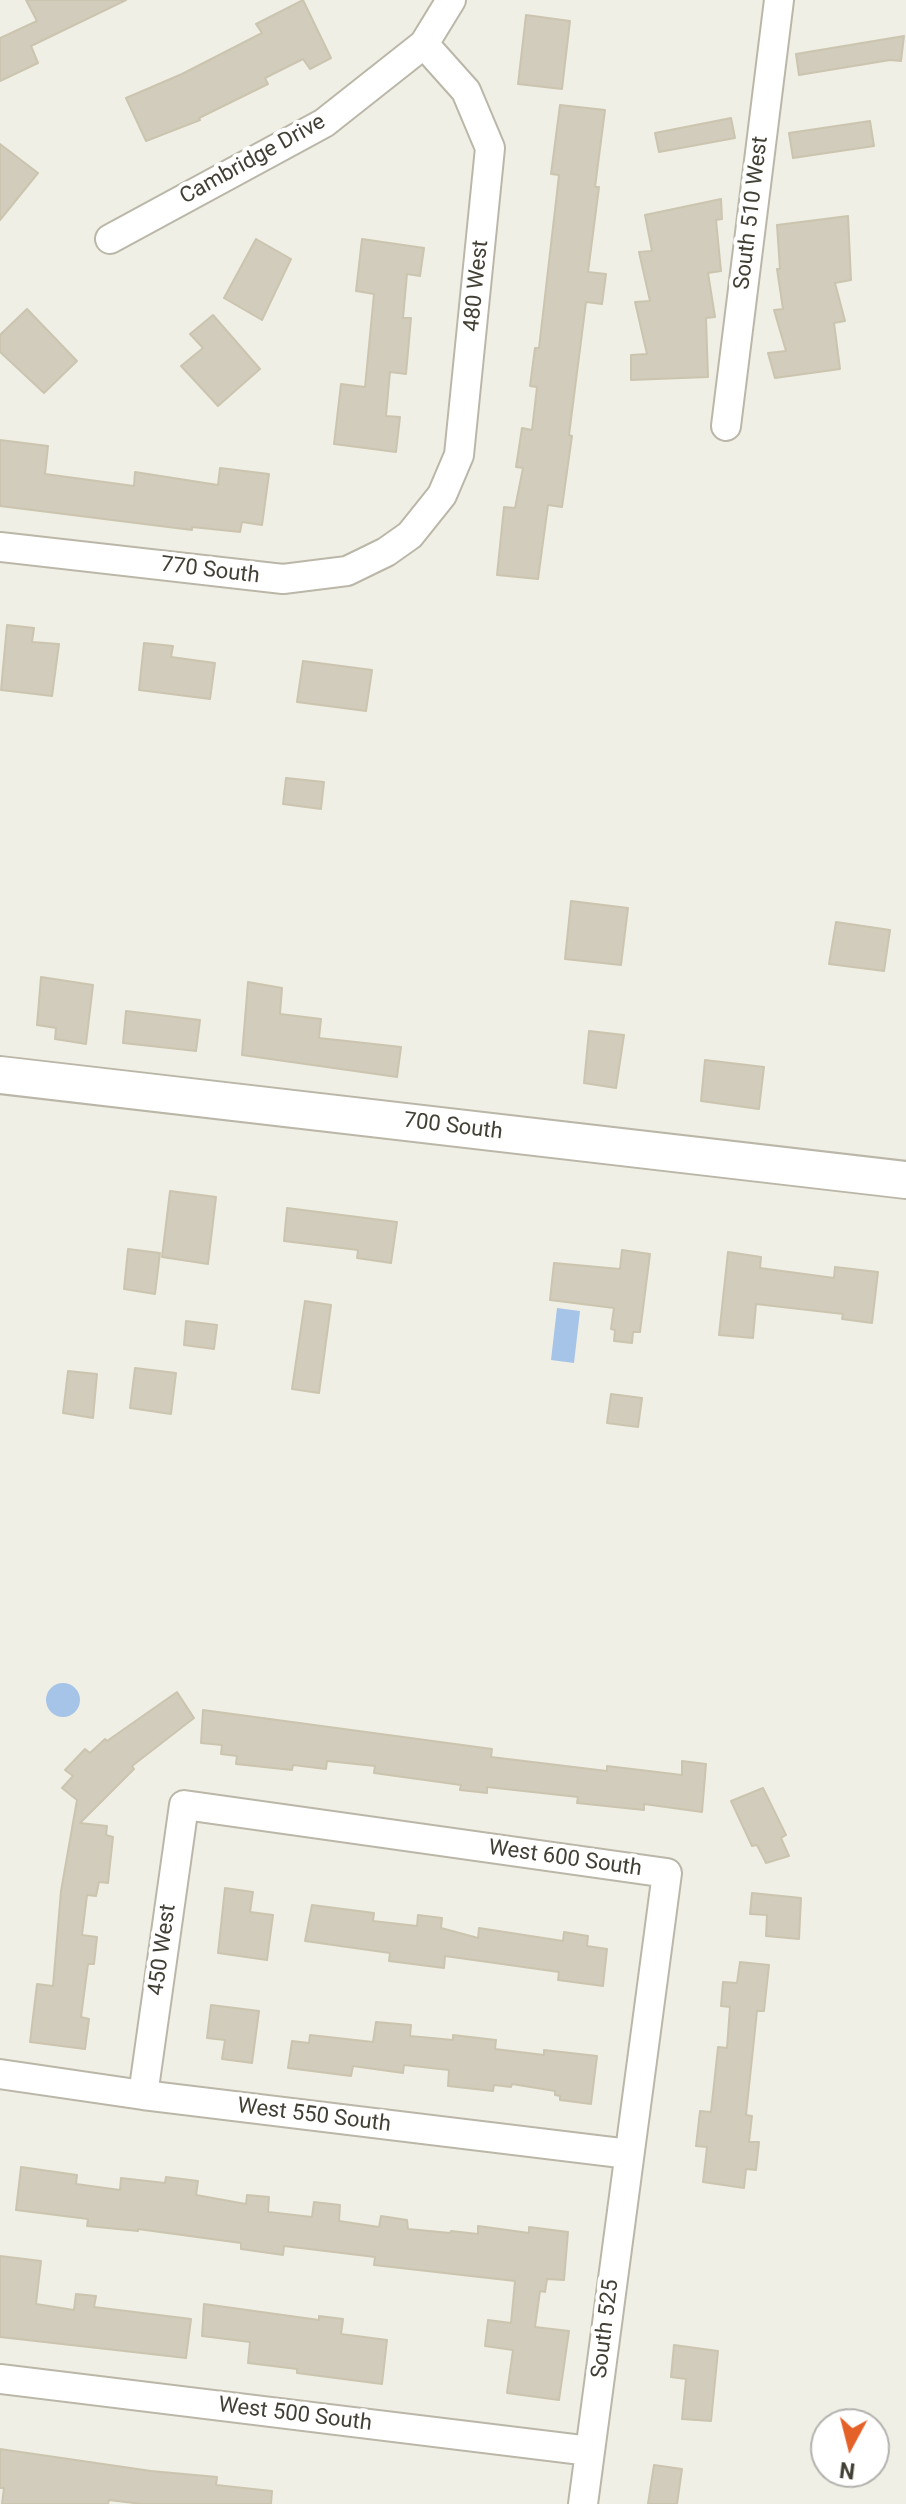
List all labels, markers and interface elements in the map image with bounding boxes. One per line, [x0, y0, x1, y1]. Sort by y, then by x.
street label: Cambridge Drive [176, 109, 330, 211]
street label: South 510 West [729, 135, 775, 291]
street label: 480 West [459, 239, 495, 333]
street label: 770 South [159, 552, 261, 590]
street label: 700 South [402, 1108, 504, 1146]
street label: West 600 South [487, 1835, 643, 1883]
street label: 450 West [144, 1903, 182, 1997]
street label: West 550 South [236, 2093, 392, 2139]
street label: South 525 [587, 2278, 625, 2380]
street label: West 500 South [217, 2392, 373, 2438]
north arrow [810, 2408, 890, 2488]
text: N [838, 2457, 856, 2484]

